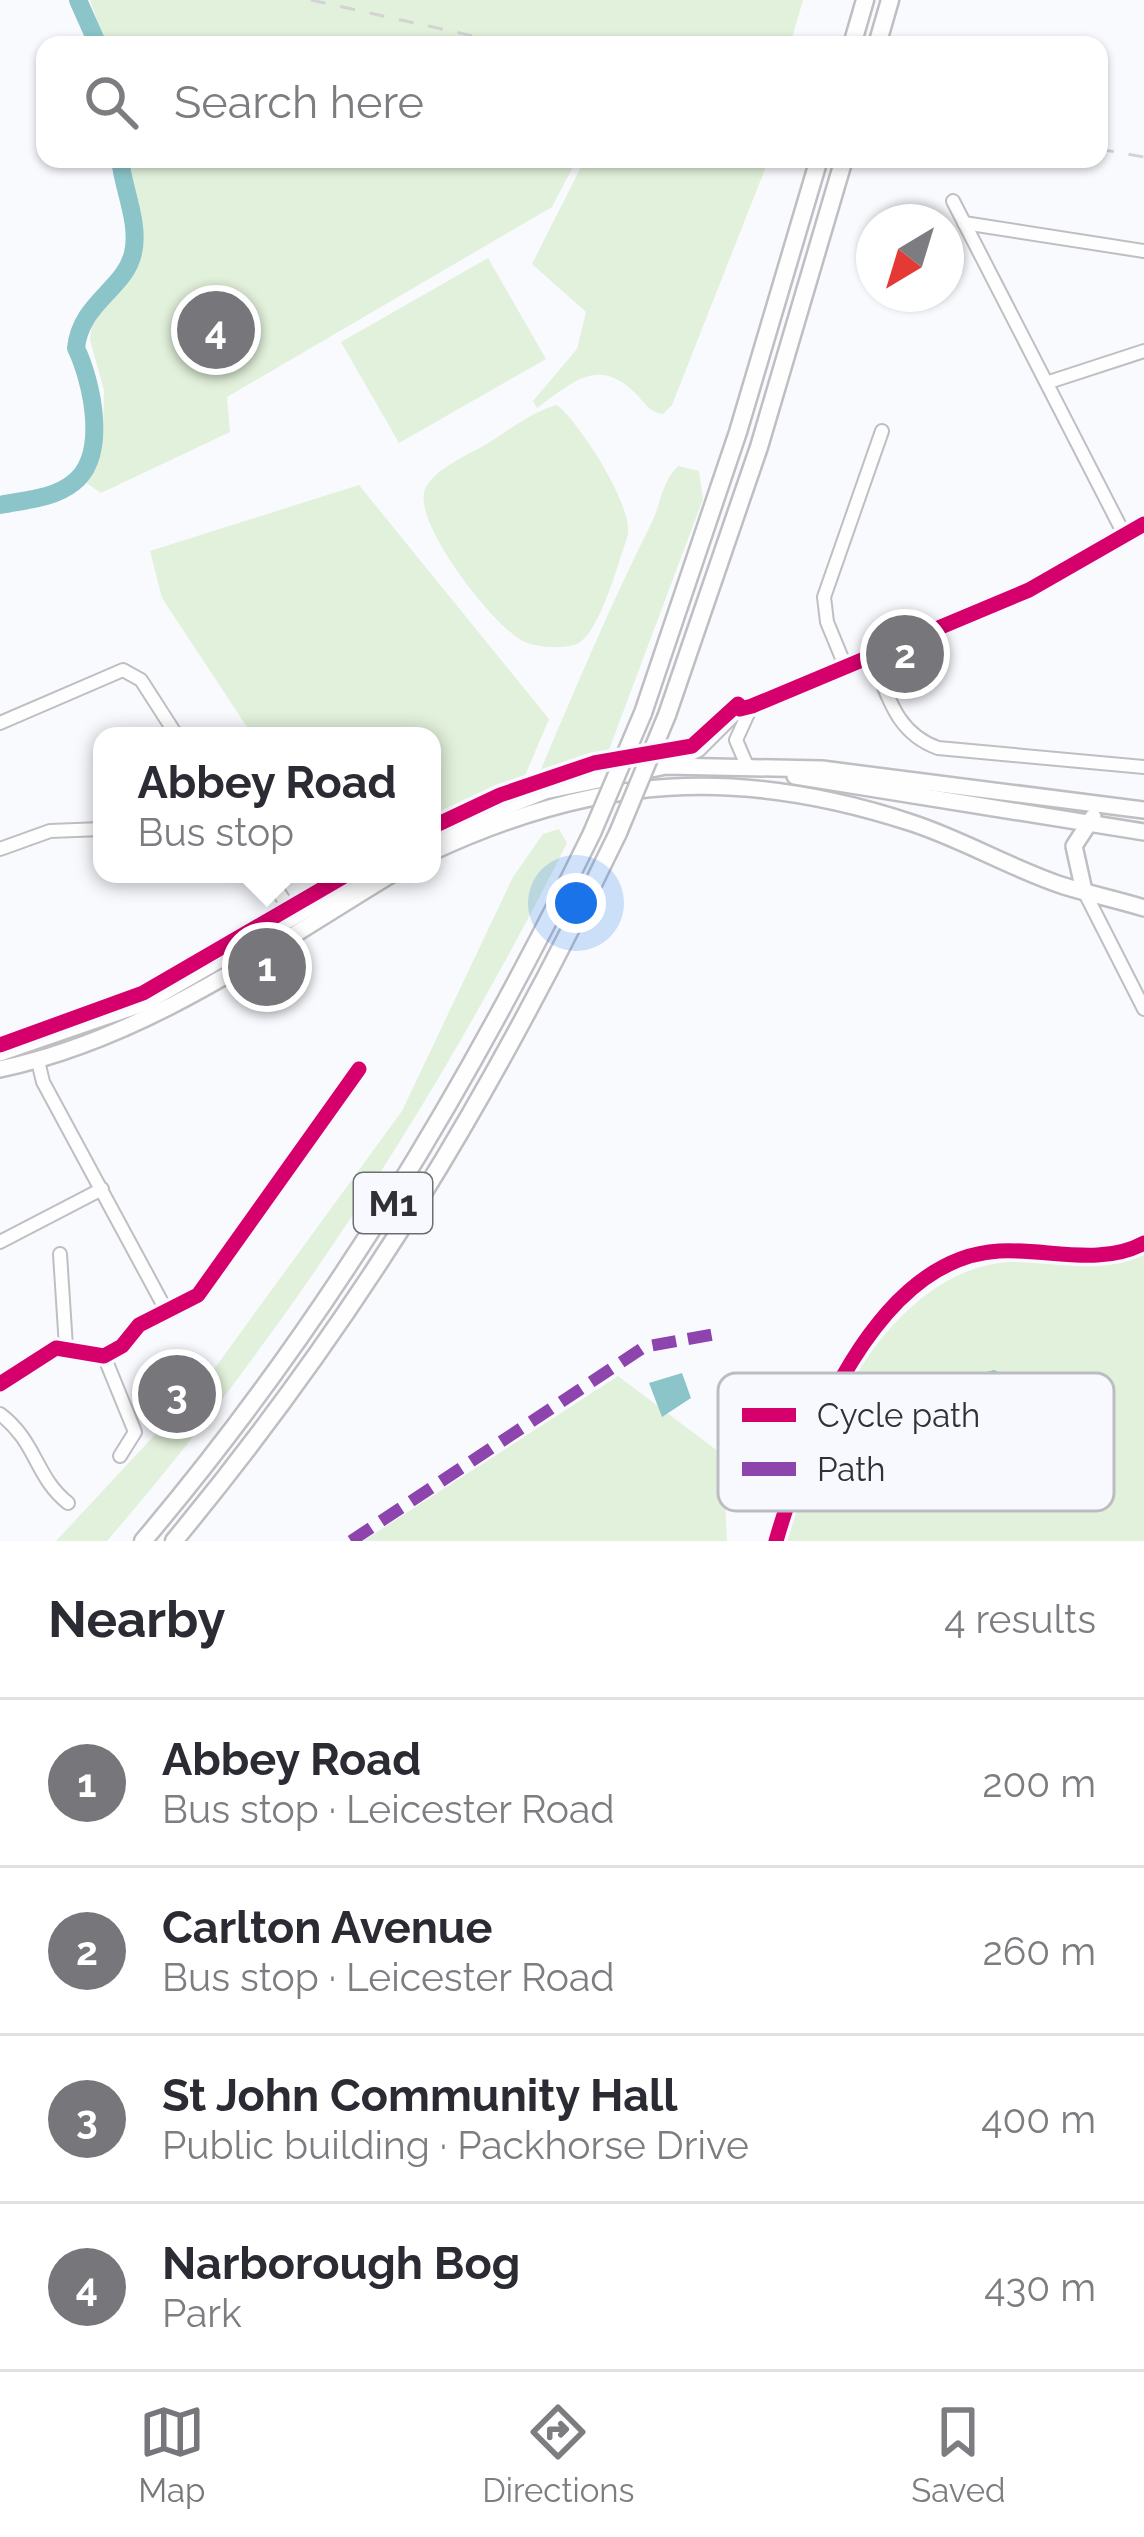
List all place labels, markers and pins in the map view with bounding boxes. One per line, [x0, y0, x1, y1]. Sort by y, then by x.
pin: 4 [177, 285, 255, 375]
pin: 2 [866, 609, 944, 699]
pin: 1 [228, 922, 306, 1012]
pin: 3 [138, 1349, 216, 1439]

